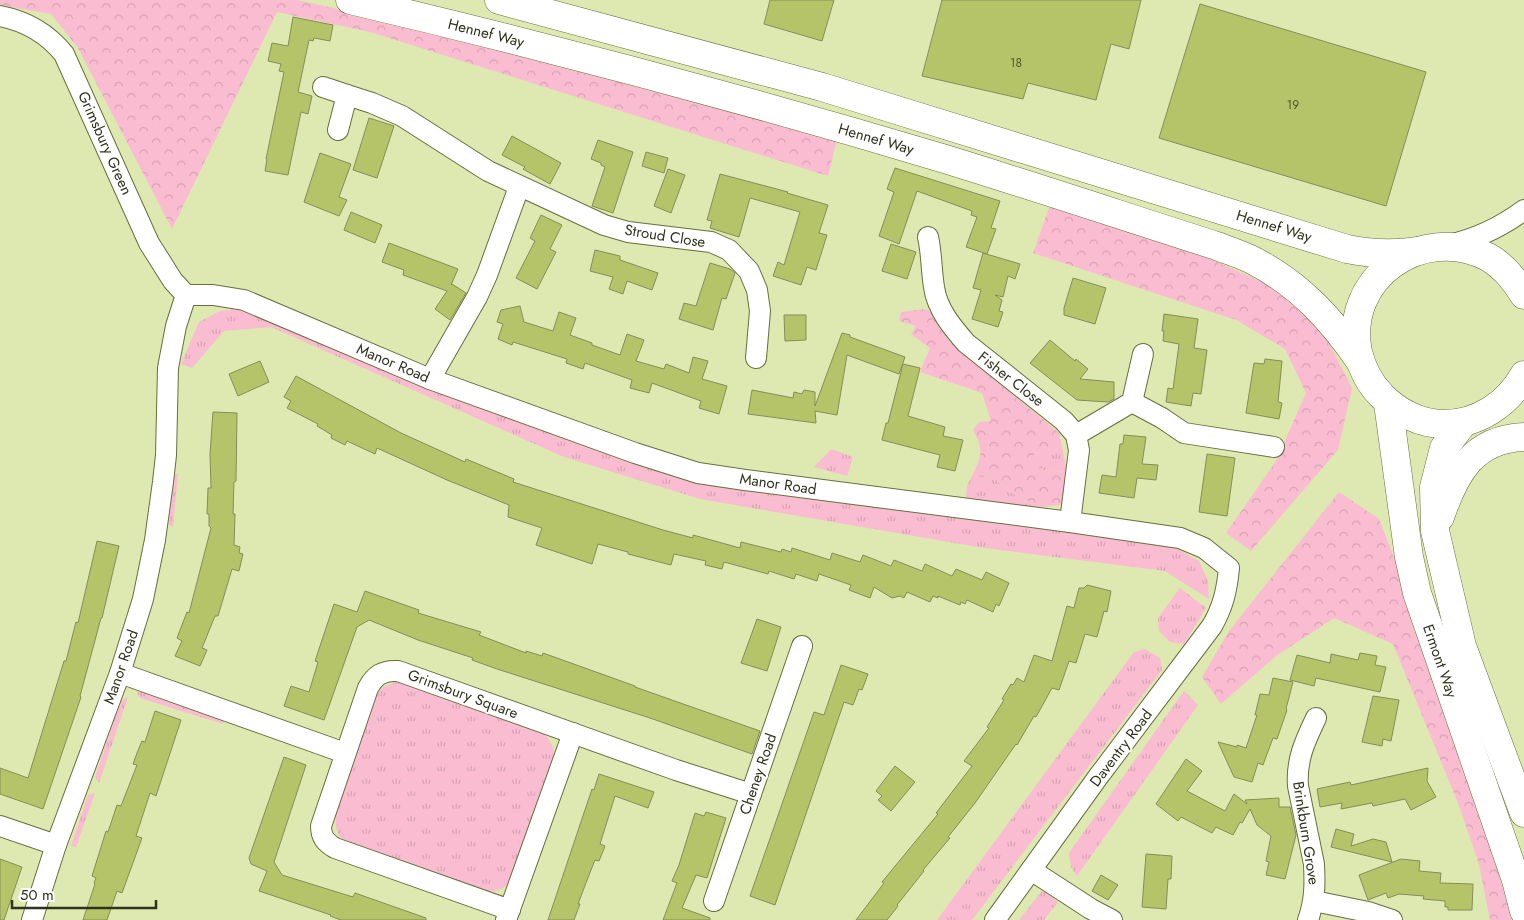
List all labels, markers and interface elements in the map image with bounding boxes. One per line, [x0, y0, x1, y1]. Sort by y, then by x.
street label: Hennef Way [446, 13, 527, 53]
house number: 18 [1010, 54, 1022, 72]
street label: Grimsbury Green [72, 88, 138, 198]
house number: 19 [1287, 96, 1299, 114]
street label: Hennef Way [836, 118, 917, 160]
street label: Hennef Way [1234, 204, 1315, 248]
street label: Stroud Close [623, 219, 707, 253]
street label: Manor Road [353, 338, 433, 388]
street label: Fisher Close [973, 346, 1049, 412]
street label: Manor Road [738, 468, 818, 500]
street label: Ermont Way [1417, 621, 1463, 701]
street label: Manor Road [98, 627, 144, 707]
street label: Grimsbury Square [405, 664, 522, 724]
street label: Daventry Road [1085, 705, 1157, 791]
street label: Cheney Road [734, 730, 782, 818]
street label: Brinkburn Grove [1287, 780, 1325, 887]
scale bar [12, 878, 156, 910]
text: 50 m [20, 884, 54, 906]

